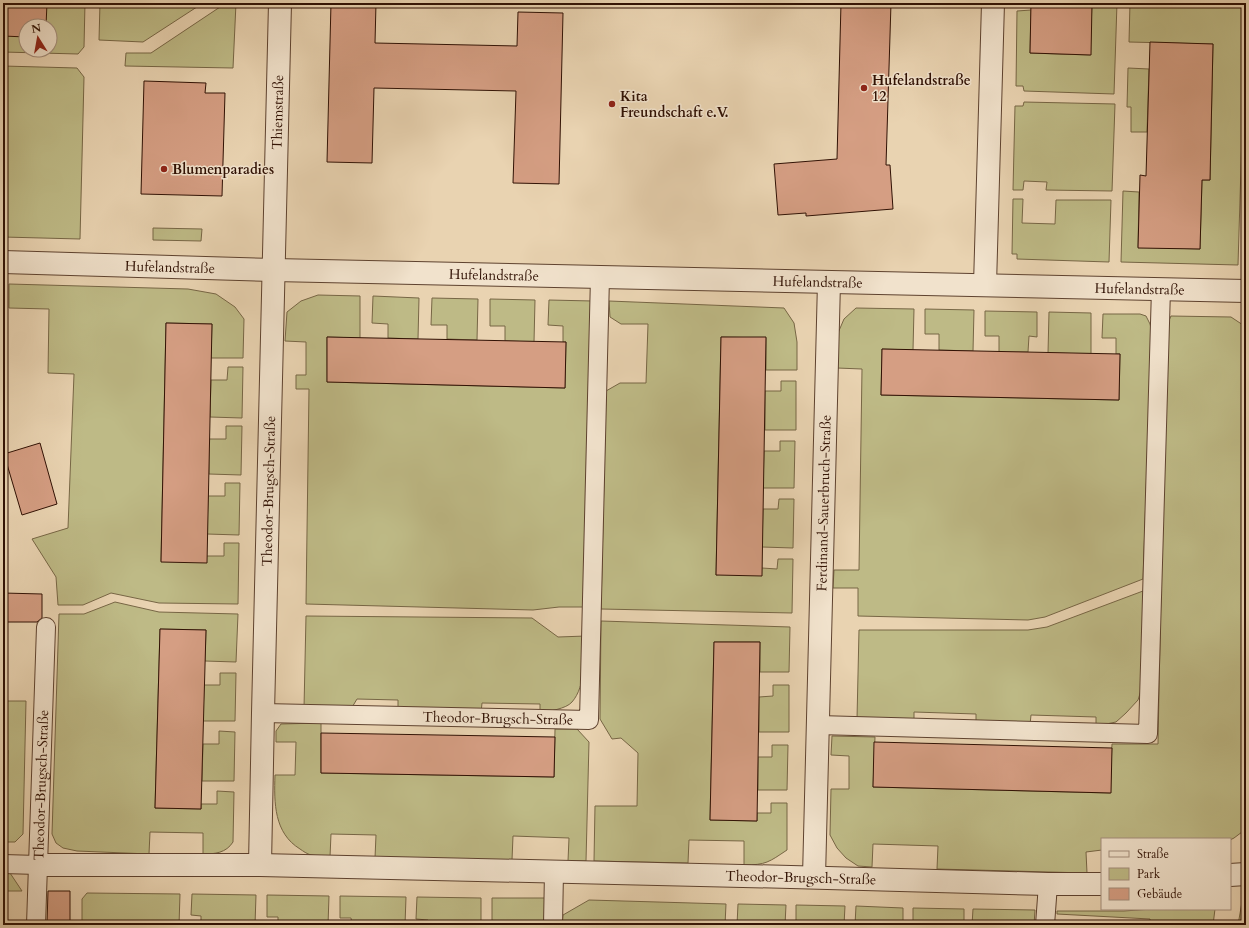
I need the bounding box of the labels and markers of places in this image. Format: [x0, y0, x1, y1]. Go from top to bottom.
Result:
place label: Hufelandstraße 12 [872, 71, 971, 106]
marker: Hufelandstraße 12 [859, 83, 869, 93]
place label: Kita Freundschaft e.V. [620, 87, 729, 122]
marker: Kita Freundschaft e.V. [607, 99, 617, 109]
place label: Blumenparadies [172, 160, 274, 179]
marker: Blumenparadies [159, 164, 169, 174]

